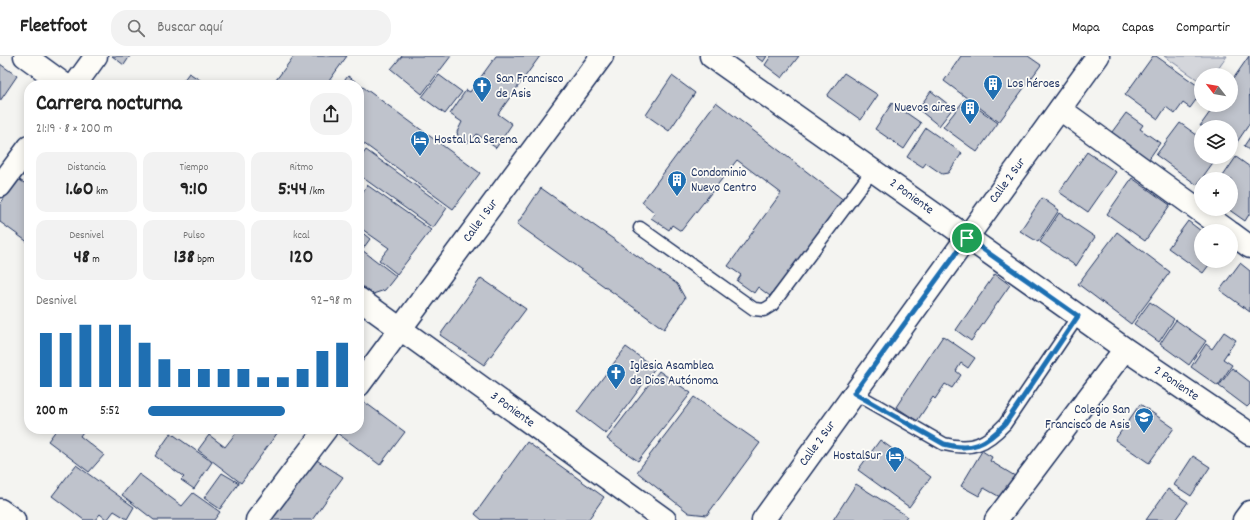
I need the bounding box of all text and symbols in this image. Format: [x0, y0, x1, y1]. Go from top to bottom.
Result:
search box [111, 10, 391, 46]
text: Fleetfoot [20, 14, 87, 41]
icon: search [125, 17, 147, 39]
text: Buscar aquí [157, 17, 222, 39]
text: Mapa [1072, 18, 1100, 38]
text: Capas [1122, 18, 1154, 38]
text: Compartir [1176, 18, 1230, 38]
north arrow [1194, 68, 1238, 112]
map controls [1194, 68, 1238, 268]
place label: San Francisco de Asis [496, 70, 564, 104]
building icon: Los héroes [982, 73, 1004, 101]
church icon: San Francisco de Asis [471, 75, 493, 103]
place label: Los héroes [1007, 75, 1060, 94]
text: Carrera nocturna [36, 89, 182, 120]
button: share [310, 93, 352, 135]
building icon: Nuevos aires [959, 97, 981, 125]
place label: Nuevos aires [894, 99, 956, 118]
text: 21:19 · 8 × 200 m [36, 120, 112, 139]
button: layers [1194, 120, 1238, 164]
hotel icon: Hostal La Serena [409, 129, 431, 157]
place label: Hostal La Serena [434, 131, 518, 150]
street label: Calle 2 Sur [985, 154, 1031, 208]
text: Distancia [68, 160, 106, 176]
text: Tiempo [180, 160, 208, 176]
text: Ritmo [289, 160, 313, 176]
place label: Condominio Nuevo Centro [691, 164, 757, 198]
building icon: Condominio Nuevo Centro [666, 169, 688, 197]
button: + [1194, 172, 1238, 216]
street label: 2 Poniente [885, 174, 937, 220]
text: 1.60 [65, 176, 94, 204]
text: 9:10 [180, 176, 208, 204]
text: 5:44 [278, 176, 307, 204]
text: km [94, 184, 108, 200]
text: /km [307, 184, 325, 200]
street label: Calle 1 Sur [459, 195, 503, 247]
pin [950, 221, 984, 255]
button: − [1194, 224, 1238, 268]
icon: arrive [956, 227, 978, 249]
text: Desnivel [70, 228, 104, 244]
text: Pulso [183, 228, 205, 244]
text: kcal [293, 228, 310, 244]
text: 48 [73, 244, 90, 272]
text: 138 [173, 244, 195, 272]
text: 120 [289, 244, 313, 272]
text: m [90, 252, 100, 268]
text: bpm [195, 252, 215, 268]
text: Desnivel [36, 292, 77, 311]
text: 92–98 m [311, 292, 352, 311]
place label: Iglesia Asamblea de Dios Autónoma [630, 357, 719, 391]
church icon: Iglesia Asamblea de Dios Autónoma [605, 362, 627, 390]
street label: 2 Poniente [1150, 362, 1203, 406]
street label: 3 Poniente [486, 387, 538, 433]
place label: Colegio San Francisco de Asis [1045, 401, 1130, 435]
text: 200 m [36, 402, 68, 421]
text: 5:52 [100, 402, 120, 421]
school or university icon: Colegio San Francisco de Asis [1133, 406, 1155, 434]
street label: Calle 2 Sur [795, 417, 841, 471]
hotel icon: HostalSur [884, 445, 906, 473]
place label: HostalSur [833, 447, 881, 466]

